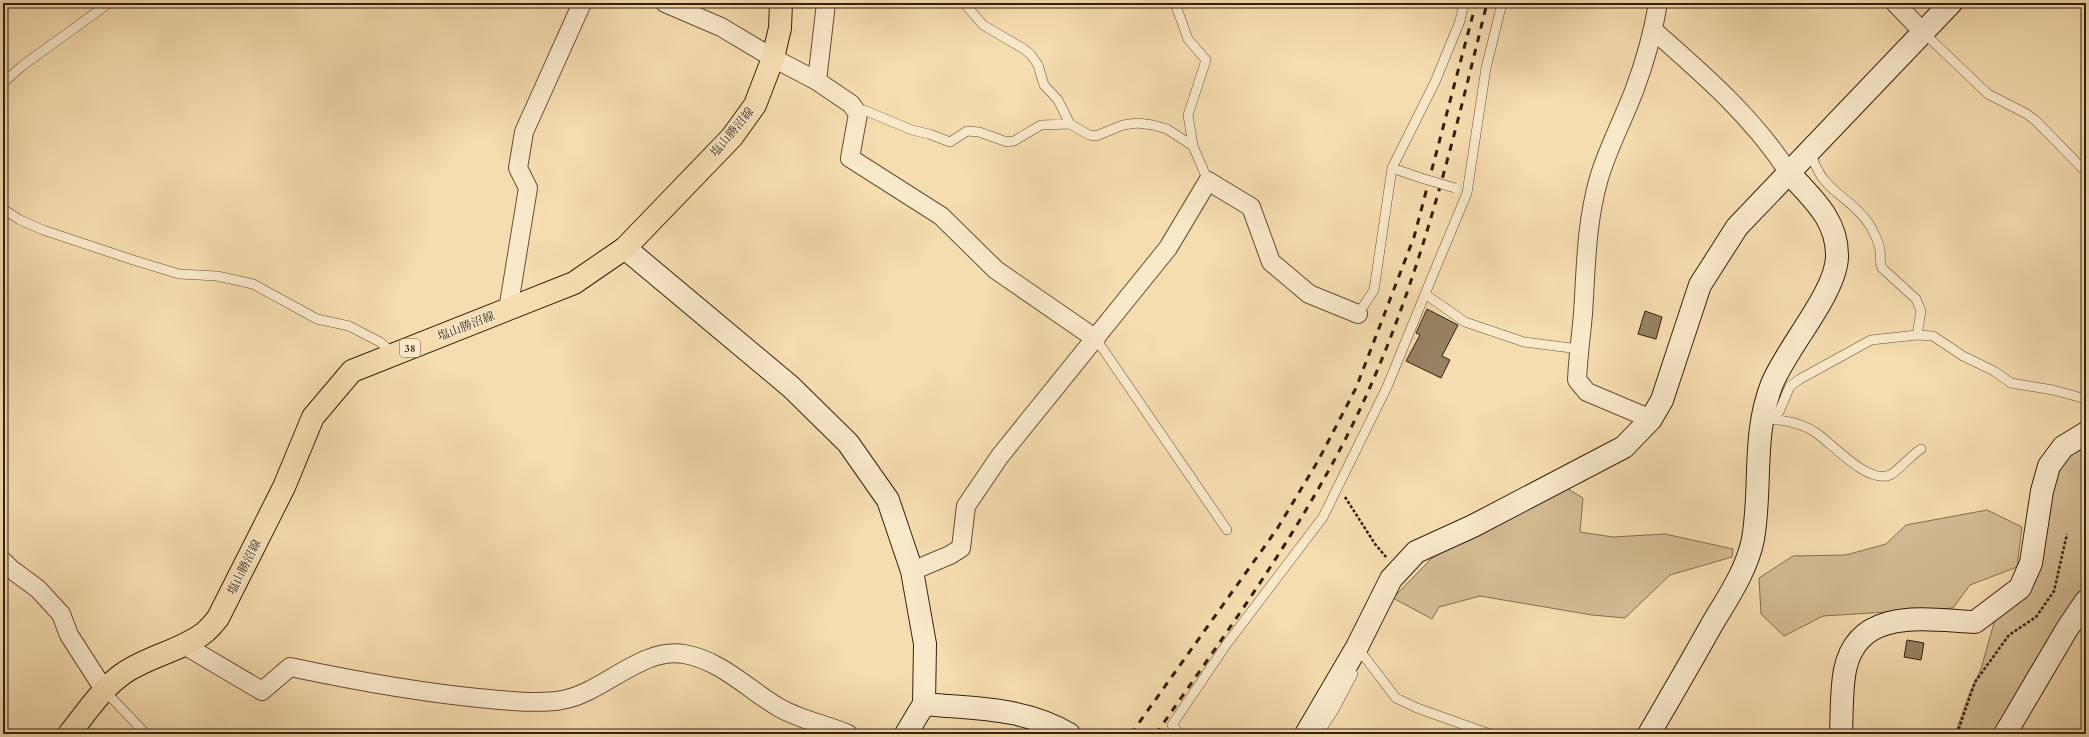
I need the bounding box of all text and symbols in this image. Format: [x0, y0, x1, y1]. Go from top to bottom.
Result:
street label: 塩山勝沼線 [707, 104, 757, 160]
street label: 塩山勝沼線 [435, 308, 497, 344]
road number: 38 [400, 339, 420, 357]
street label: 塩山勝沼線 [223, 537, 265, 597]

